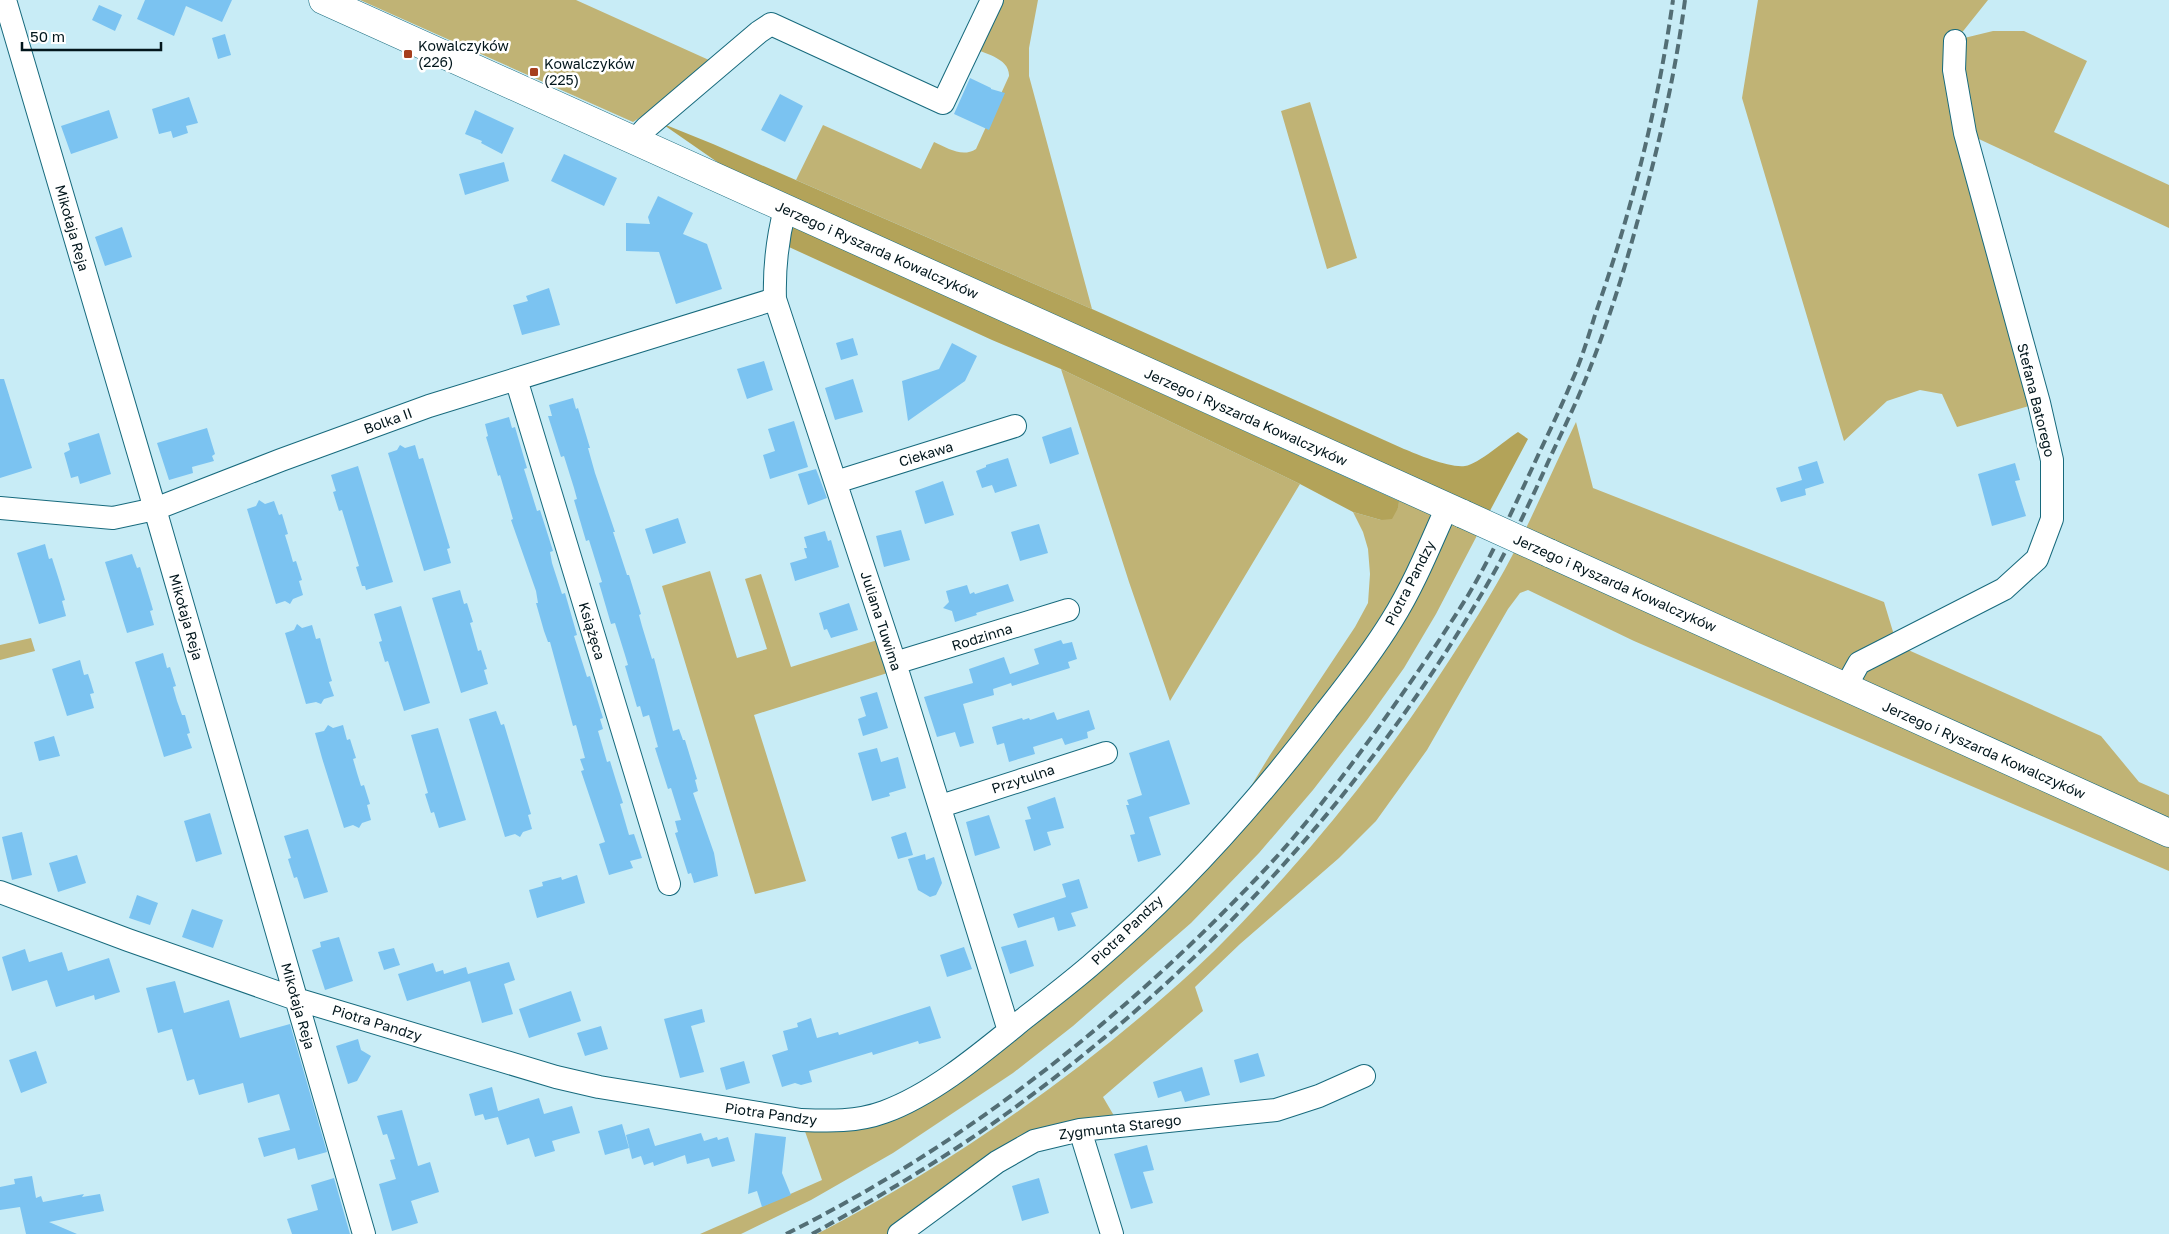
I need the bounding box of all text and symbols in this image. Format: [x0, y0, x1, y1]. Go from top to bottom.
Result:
scale bar [22, 20, 161, 52]
text: 50 m [30, 27, 65, 45]
place label: Kowalczyków (226) [418, 37, 509, 70]
marker: Kowalczyków (226) [402, 48, 414, 60]
place label: Kowalczyków (225) [544, 55, 635, 88]
marker: Kowalczyków (225) [528, 66, 540, 78]
street label: Mikołaja Reja [52, 183, 93, 273]
street label: Jerzego i Ryszarda Kowalczyków [773, 197, 981, 302]
street label: Stefana Batorego [2014, 341, 2059, 459]
street label: Jerzego i Ryszarda Kowalczyków [1142, 364, 1350, 469]
street label: Bolka II [361, 404, 414, 437]
street label: Ciekawa [897, 437, 955, 470]
street label: Jerzego i Ryszarda Kowalczyków [1511, 530, 1719, 635]
street label: Piotra Pandzy [1381, 537, 1438, 628]
street label: Juliana Tuwima [857, 569, 906, 673]
street label: Mikołaja Reja [166, 572, 207, 662]
street label: Książęca [576, 600, 609, 662]
street label: Rodzinna [950, 619, 1014, 654]
street label: Jerzego i Ryszarda Kowalczyków [1880, 697, 2088, 802]
street label: Przytulna [989, 760, 1057, 797]
street label: Piotra Pandzy [1087, 891, 1166, 968]
street label: Mikołaja Reja [278, 961, 319, 1051]
street label: Piotra Pandzy [330, 1001, 424, 1044]
street label: Piotra Pandzy [724, 1099, 818, 1128]
street label: Zygmunta Starego [1058, 1111, 1182, 1142]

